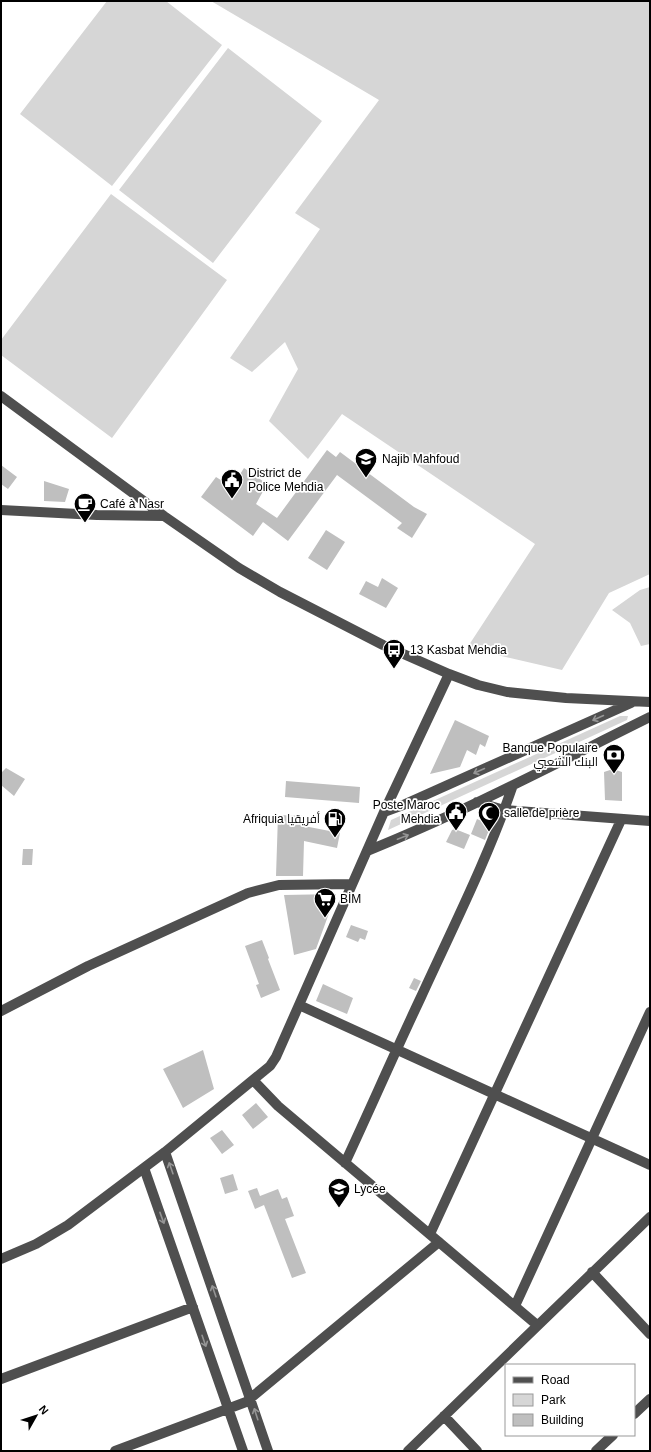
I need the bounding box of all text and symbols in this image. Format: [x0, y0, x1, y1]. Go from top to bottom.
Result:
school or university icon: Najib Mahfoud [353, 446, 379, 479]
place label: Najib Mahfoud [382, 452, 459, 466]
place label: District de Police Mehdia [248, 466, 324, 494]
public building icon: District de Police Mehdia [219, 467, 245, 500]
cafe icon: Café à Nasr [72, 491, 98, 524]
place label: Café à Nasr [100, 497, 164, 511]
bus stop icon: 13 Kasbat Mehdia [381, 637, 407, 670]
place label: 13 Kasbat Mehdia [410, 643, 507, 657]
one-way arrow [592, 715, 604, 722]
place label: Banque Populaire البنك الشعبي [503, 741, 598, 772]
bank icon: Banque Populaire البنك الشعبي [601, 742, 627, 775]
one-way arrow [473, 768, 485, 775]
place label: Poste Maroc Mehdia [373, 798, 440, 826]
public building icon: Poste Maroc Mehdia [443, 799, 469, 832]
mosque icon: salle de prière [476, 800, 502, 833]
fuel station icon: Afriquia أفريقيا [322, 806, 348, 839]
place label: salle de prière [504, 806, 580, 820]
place label: Afriquia أفريقيا [243, 811, 320, 826]
one-way arrow [397, 832, 409, 840]
supermarket icon: BİM [312, 886, 338, 919]
place label: BİM [340, 892, 361, 906]
one-way arrow [167, 1162, 174, 1175]
school or university icon: Lycée [326, 1176, 352, 1209]
place label: Lycée [354, 1182, 386, 1196]
one-way arrow [158, 1211, 166, 1223]
one-way arrow [209, 1285, 217, 1297]
one-way arrow [201, 1334, 209, 1346]
legend [505, 1364, 635, 1436]
text: Road [541, 1373, 570, 1387]
text: Park [541, 1393, 567, 1407]
north arrow [16, 1396, 56, 1436]
text: N [37, 1403, 51, 1417]
one-way arrow [252, 1408, 259, 1421]
text: Building [541, 1413, 584, 1427]

